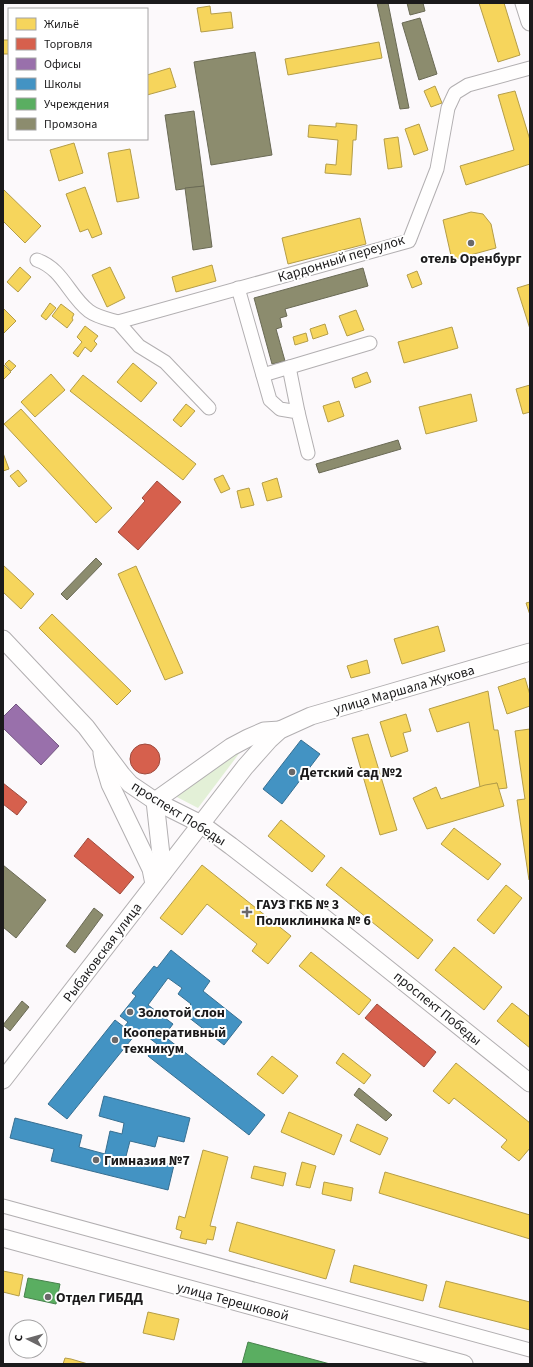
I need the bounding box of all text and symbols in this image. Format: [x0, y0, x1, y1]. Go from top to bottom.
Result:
legend [8, 8, 148, 140]
text: Жильё [44, 16, 79, 33]
text: Торговля [44, 36, 92, 53]
text: Офисы [44, 56, 81, 73]
text: Школы [44, 76, 81, 93]
text: Учреждения [44, 96, 109, 113]
text: Промзона [44, 116, 97, 133]
street label: Кардонный переулок [275, 230, 407, 288]
marker: отель Оренбург [466, 238, 476, 248]
place label: отель Оренбург [420, 249, 522, 269]
street label: улица Маршала Жукова [331, 660, 477, 720]
place label: Детский сад №2 [300, 763, 402, 783]
marker: Детский сад №2 [287, 767, 297, 777]
street label: проспект Победы [127, 777, 230, 851]
place label: ГАУЗ ГКБ № 3 Поликлиника № 6 [256, 895, 371, 931]
street label: Рыбаковская улица [59, 899, 147, 1007]
marker: ГАУЗ ГКБ № 3 Поликлиника № 6 [241, 906, 253, 918]
street label: проспект Победы [389, 967, 486, 1051]
place label: Золотой слон [138, 1003, 225, 1023]
marker: Золотой слон [125, 1007, 135, 1017]
place label: Кооперативный техникум [123, 1023, 226, 1059]
marker: Кооперативный техникум [110, 1035, 120, 1045]
place label: Гимназия №7 [104, 1151, 190, 1171]
marker: Гимназия №7 [91, 1155, 101, 1165]
street label: улица Терешковой [175, 1277, 291, 1327]
place label: Отдел ГИБДД [56, 1288, 144, 1308]
marker: Отдел ГИБДД [43, 1292, 53, 1302]
north arrow [8, 1319, 48, 1359]
text: С [11, 1333, 26, 1342]

